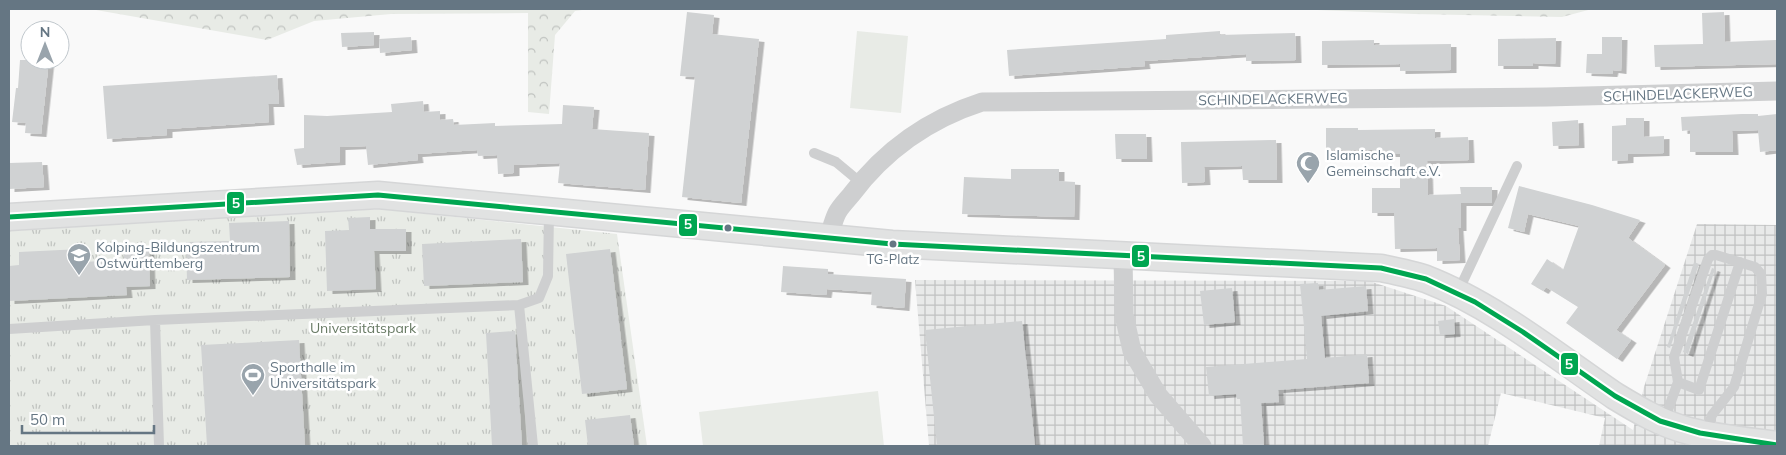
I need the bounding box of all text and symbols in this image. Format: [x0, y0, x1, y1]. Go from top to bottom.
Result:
north arrow [20, 20, 70, 70]
text: N [40, 23, 50, 41]
street label: SCHINDELACKERWEG [1603, 82, 1753, 106]
street label: SCHINDELACKERWEG [1198, 89, 1348, 109]
place label: Islamische Gemeinschaft e.V. [1326, 146, 1441, 180]
mosque icon: Islamische Gemeinschaft e.V. [1295, 150, 1321, 184]
line badge: 5 [226, 191, 245, 215]
text: 5 [232, 194, 240, 212]
line badge: 5 [678, 213, 698, 237]
text: 5 [684, 215, 692, 233]
unlabelled marker [723, 223, 733, 233]
place label: Kolping-Bildungszentrum Ostwürttemberg [96, 238, 260, 272]
marker: TG-Platz [888, 239, 898, 249]
school or university icon: Kolping-Bildungszentrum Ostwürttemberg [66, 242, 92, 276]
line badge: 5 [1131, 244, 1150, 268]
text: 5 [1137, 247, 1145, 265]
place label: TG-Platz [866, 251, 920, 267]
park label: Universitätspark [310, 319, 417, 337]
line badge: 5 [1560, 352, 1579, 376]
text: 5 [1565, 355, 1573, 373]
place label: Sporthalle im Universitätspark [270, 358, 377, 392]
sports icon: Sporthalle im Universitätspark [240, 362, 266, 396]
scale bar [22, 402, 155, 434]
text: 50 m [30, 410, 65, 429]

